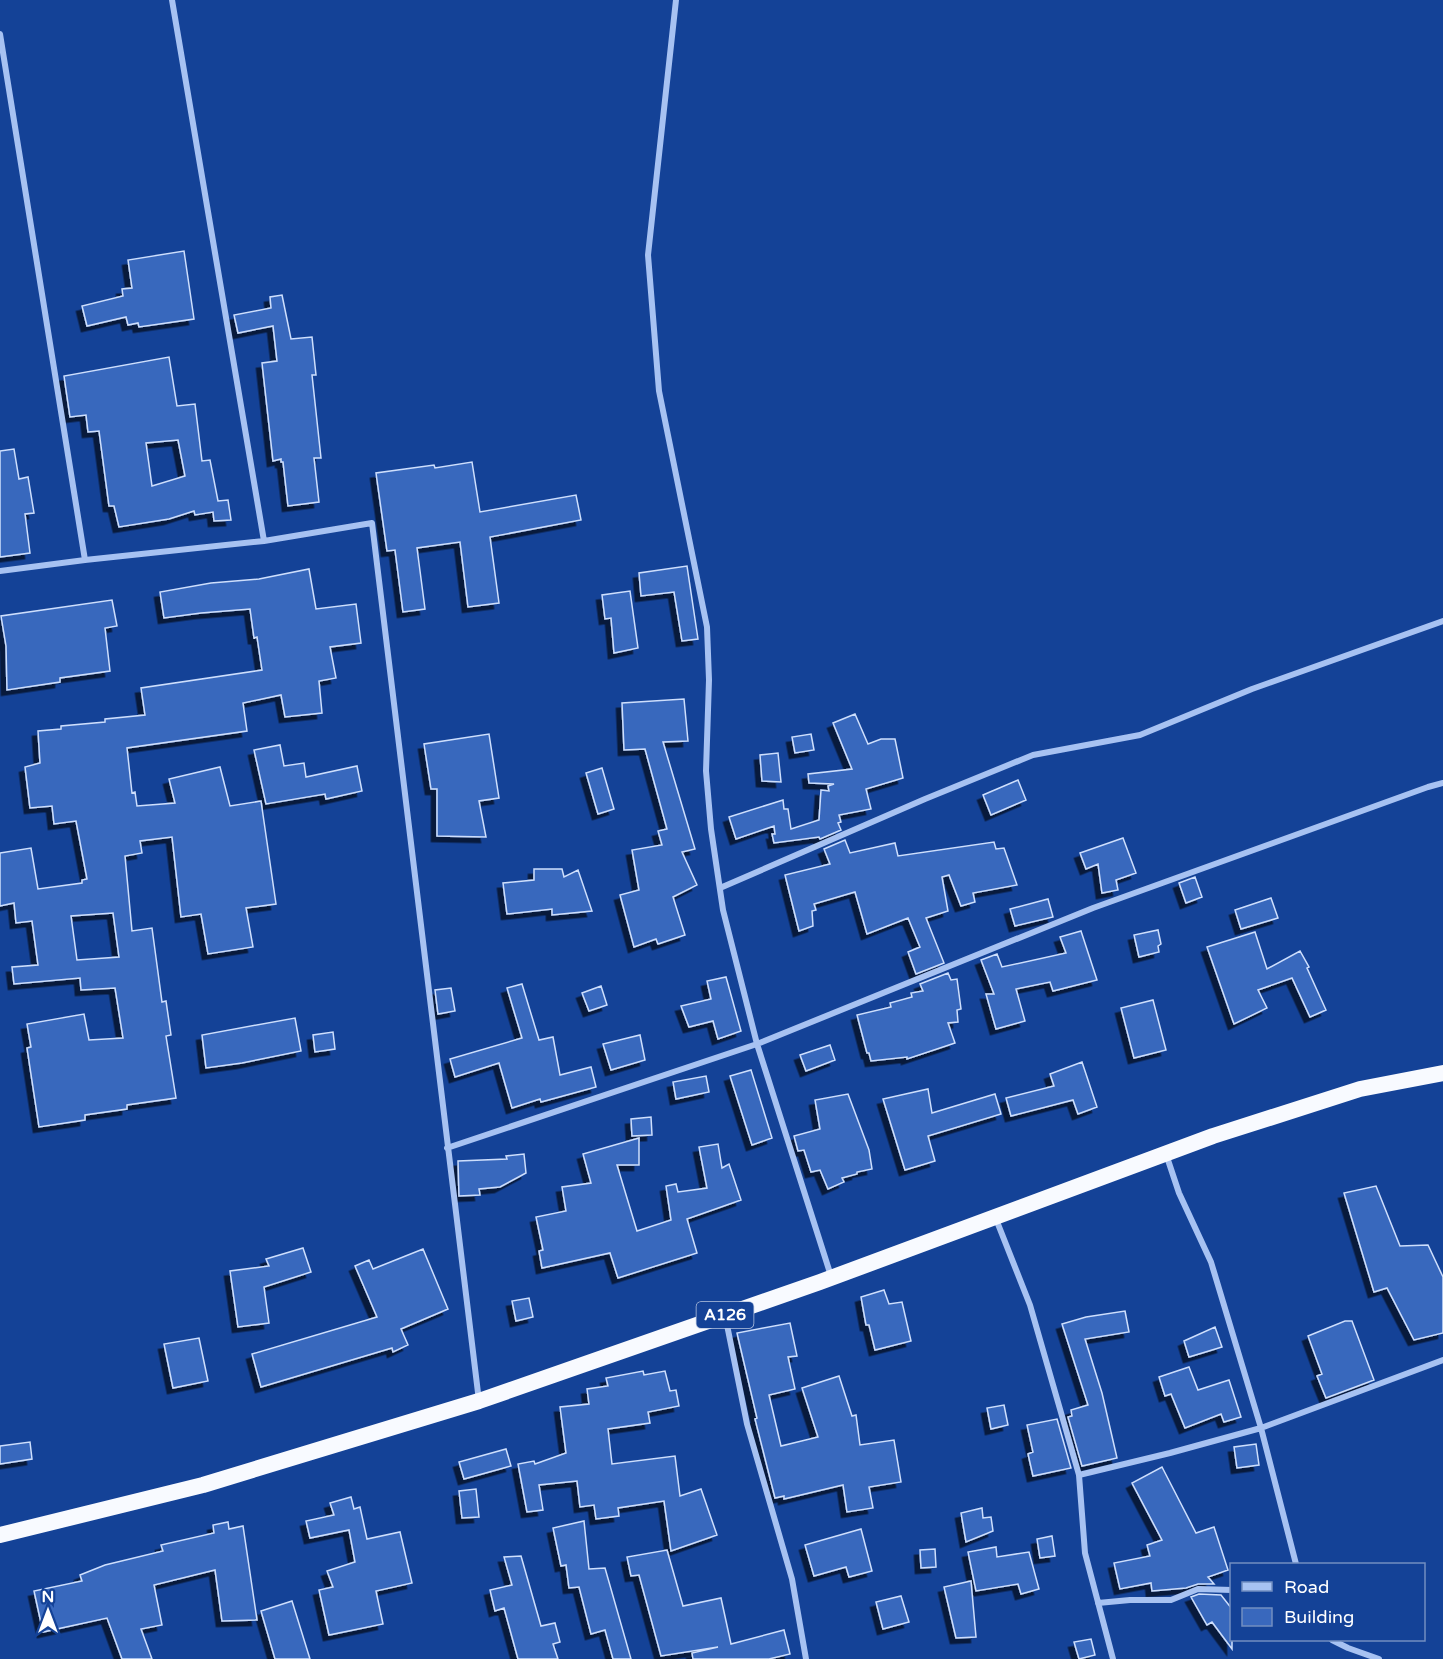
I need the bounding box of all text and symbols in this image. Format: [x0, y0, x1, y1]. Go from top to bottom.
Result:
road number: A126 [696, 1302, 754, 1328]
legend [1230, 1563, 1425, 1641]
text: Road [1284, 1576, 1329, 1598]
north arrow [18, 1581, 78, 1641]
text: N [42, 1587, 54, 1607]
text: Building [1284, 1606, 1354, 1628]

